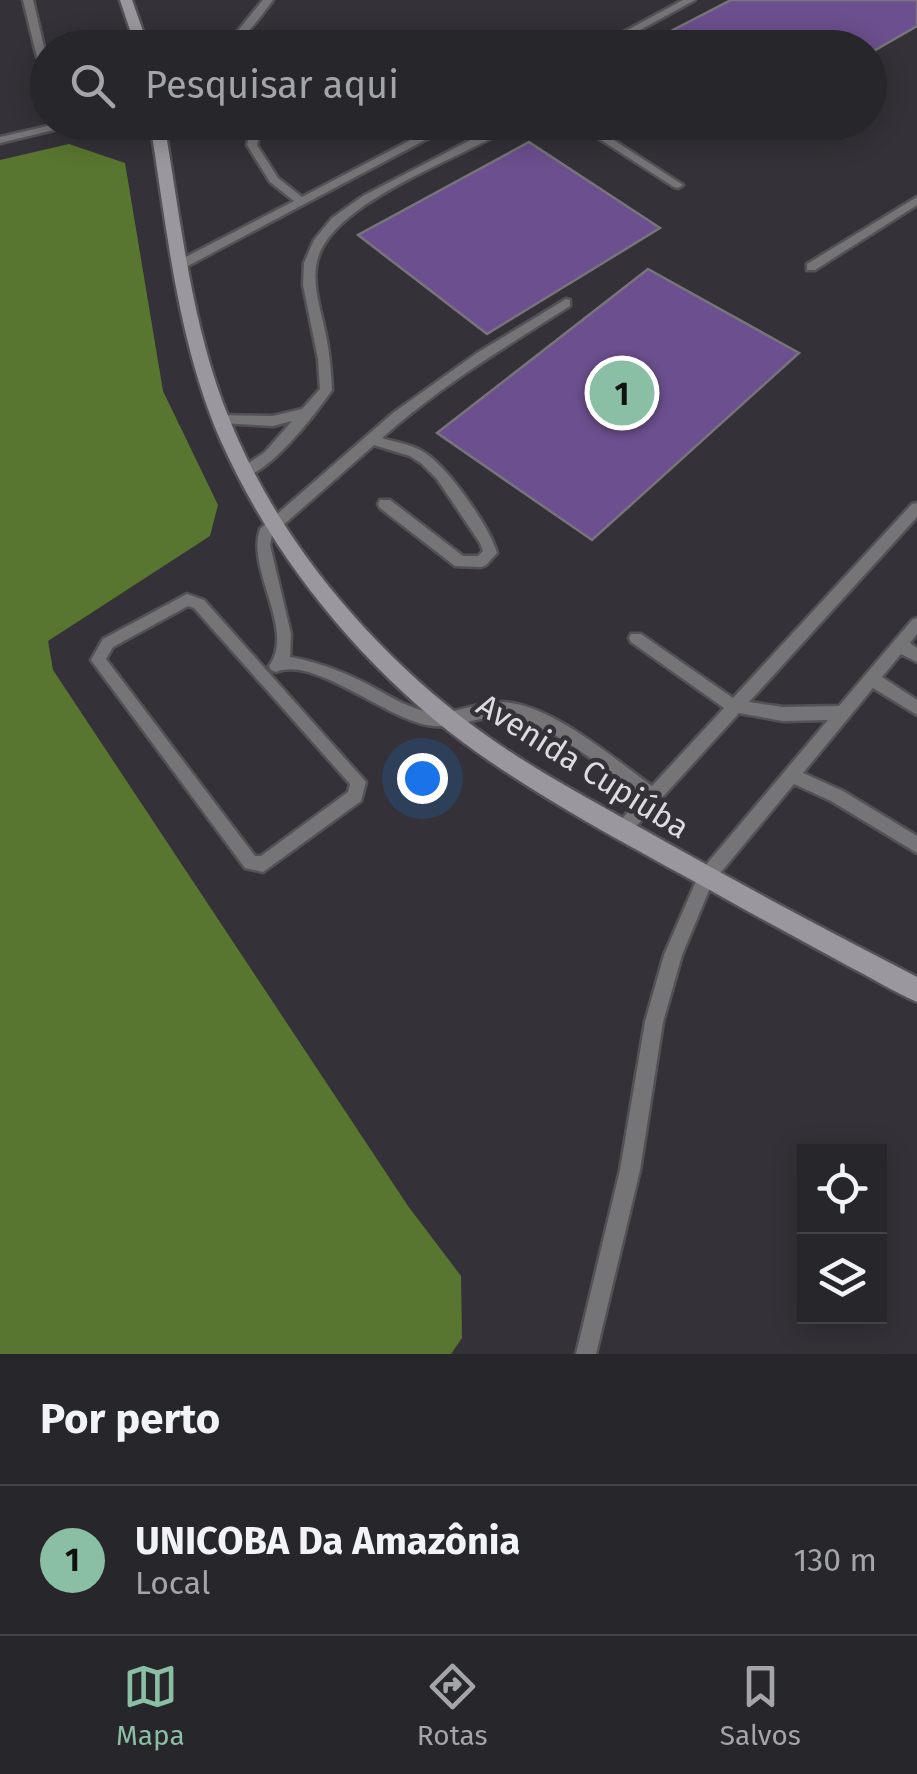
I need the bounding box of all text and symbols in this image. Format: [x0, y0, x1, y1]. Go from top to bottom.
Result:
search box [30, 30, 887, 140]
icon: search [65, 58, 120, 113]
text: Pesquisar aqui [145, 62, 399, 108]
pin: 1 [590, 356, 654, 430]
street label: Avenida Cupiúba [470, 686, 696, 846]
your location [397, 753, 448, 804]
map controls [797, 1144, 887, 1324]
button: locate [797, 1144, 887, 1234]
button: layers [797, 1234, 887, 1324]
text: Por perto [40, 1394, 220, 1444]
text: UNICOBA Da Amazônia [135, 1518, 520, 1564]
text: 1 [65, 1541, 80, 1579]
text: 130 m [793, 1541, 877, 1579]
text: Local [135, 1564, 210, 1602]
tab: Mapa [116, 1659, 185, 1752]
tab: Rotas [417, 1659, 488, 1752]
tab: Salvos [720, 1659, 801, 1752]

